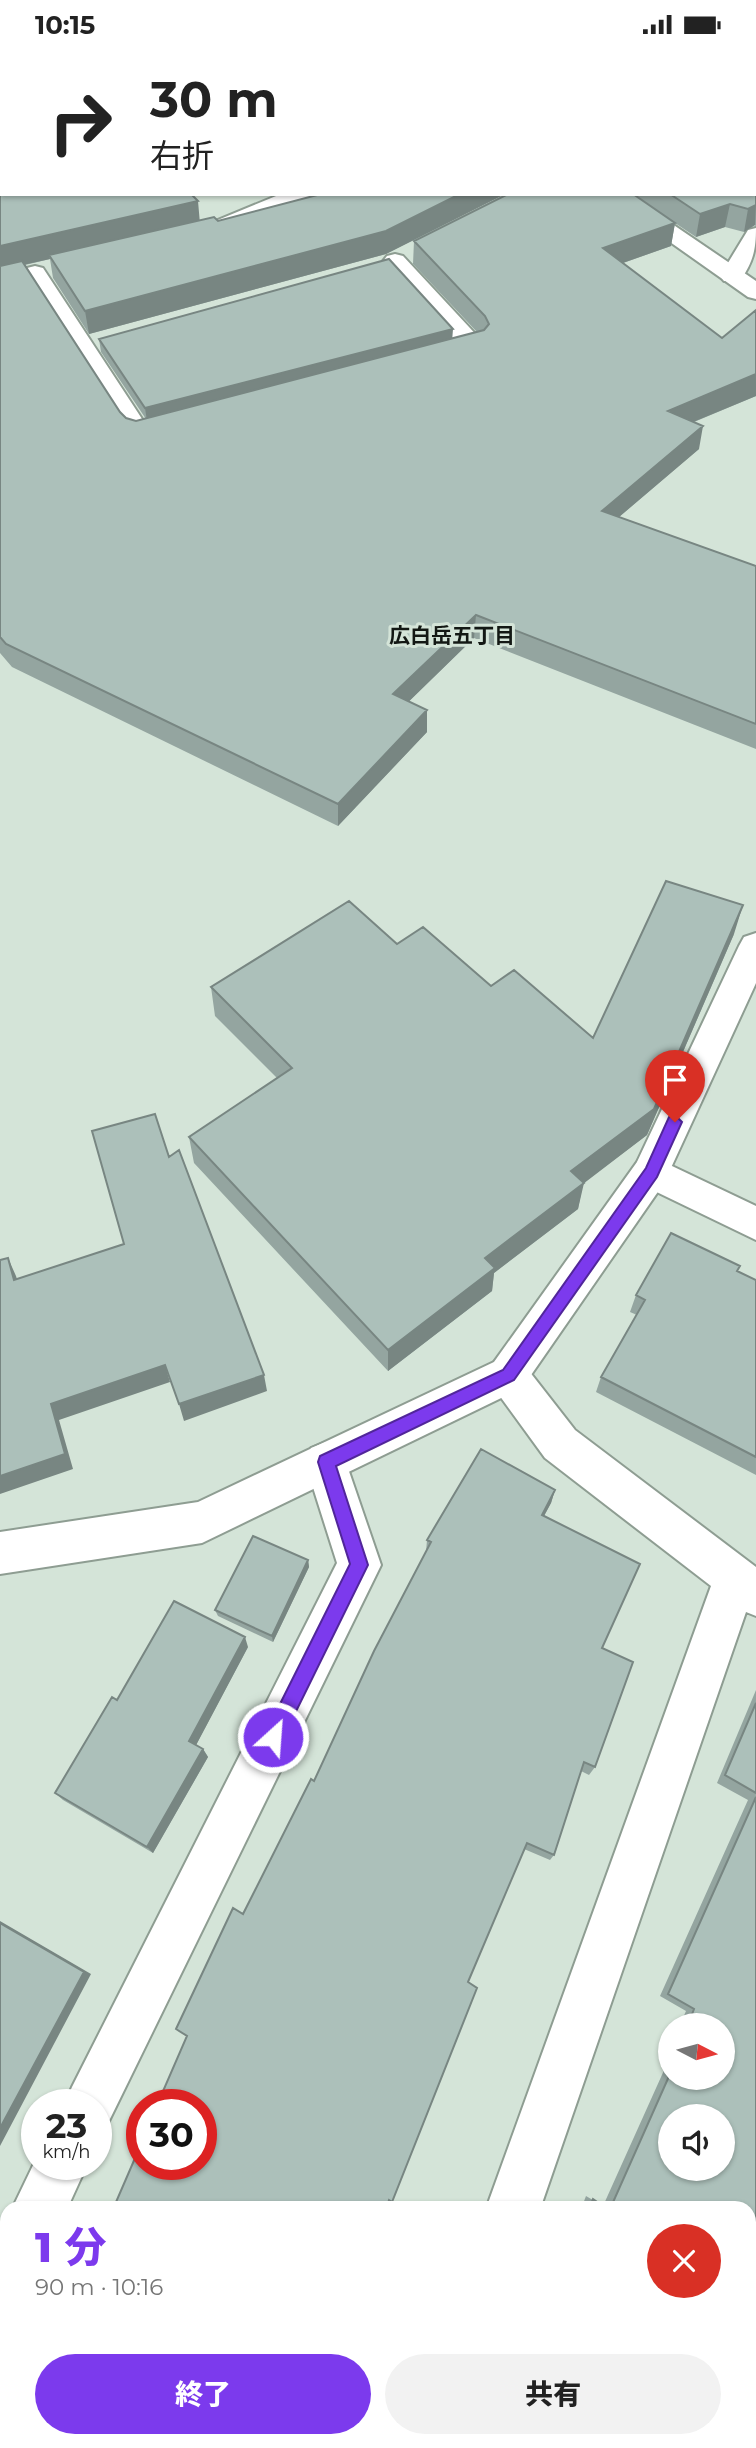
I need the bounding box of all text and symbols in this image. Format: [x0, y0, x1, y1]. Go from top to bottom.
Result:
text: 10:15 [35, 9, 95, 41]
text: 30 m [150, 70, 278, 129]
icon: right [35, 77, 126, 168]
text: 右折 [150, 136, 214, 175]
district label: 広白岳五丁目 [389, 623, 515, 648]
pin [645, 1050, 705, 1122]
icon: arrive [656, 1061, 694, 1099]
position arrow [236, 1700, 310, 1774]
north arrow [658, 2013, 735, 2089]
map controls [658, 2013, 735, 2181]
speed limit sign: 30 [126, 2089, 217, 2180]
text: 23 [46, 2104, 87, 2147]
button: sound [658, 2104, 735, 2181]
text: km/h [42, 2141, 91, 2163]
text: 1 分 [35, 2221, 106, 2273]
button: close [647, 2224, 721, 2298]
text: 90 m · 10:16 [35, 2273, 163, 2301]
button: 終了 [35, 2354, 371, 2434]
button: 共有 [385, 2354, 721, 2434]

